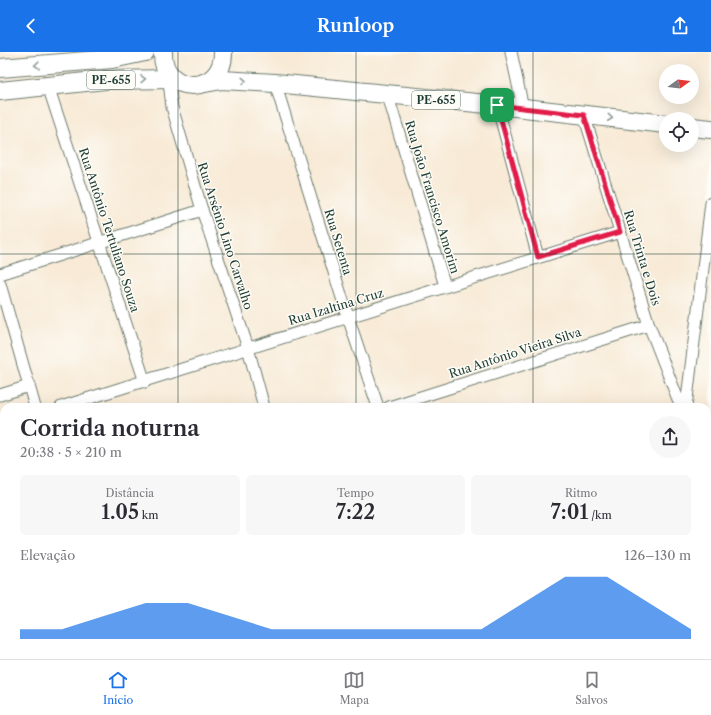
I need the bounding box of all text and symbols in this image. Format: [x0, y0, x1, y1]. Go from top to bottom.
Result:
icon: back [20, 15, 42, 37]
text: Runloop [317, 15, 394, 37]
icon: share [669, 15, 691, 37]
one-way arrow [34, 61, 40, 70]
north arrow [659, 64, 699, 104]
map controls [659, 64, 699, 152]
road number: PE-655 [87, 71, 135, 89]
one-way arrow [140, 75, 146, 83]
one-way arrow [241, 76, 247, 85]
pin [480, 88, 514, 122]
road number: PE-655 [412, 91, 460, 109]
icon: arrive [486, 94, 508, 116]
button: locate [659, 112, 699, 152]
one-way arrow [607, 113, 613, 122]
street label: Rua João Francisco Amorim [402, 118, 463, 275]
street label: Rua Antônio Tertuliano Souza [76, 146, 143, 314]
street label: Rua Arsênio Lino Carvalho [195, 160, 256, 311]
street label: Rua Setenta [321, 207, 356, 277]
street label: Rua Trinta e Dois [621, 208, 664, 307]
street label: Rua Izaltina Cruz [286, 285, 385, 328]
street label: Rua Antônio Vieira Silva [447, 324, 583, 381]
text: Corrida noturna [20, 415, 200, 442]
button: share [649, 416, 691, 458]
text: 20:38 · 5 × 210 m [20, 444, 122, 460]
text: Distância [106, 486, 154, 500]
text: Tempo [337, 486, 374, 500]
text: Ritmo [565, 486, 597, 500]
text: 1.05 [101, 500, 139, 524]
text: 7:22 [336, 500, 375, 524]
text: 7:01 [551, 500, 588, 524]
text: km [139, 508, 158, 522]
text: /km [588, 508, 612, 522]
text: Elevação [20, 547, 75, 563]
text: 126–130 m [624, 547, 691, 563]
tab: Início [103, 669, 133, 707]
tab: Mapa [340, 669, 369, 707]
tab: Salvos [575, 669, 608, 707]

